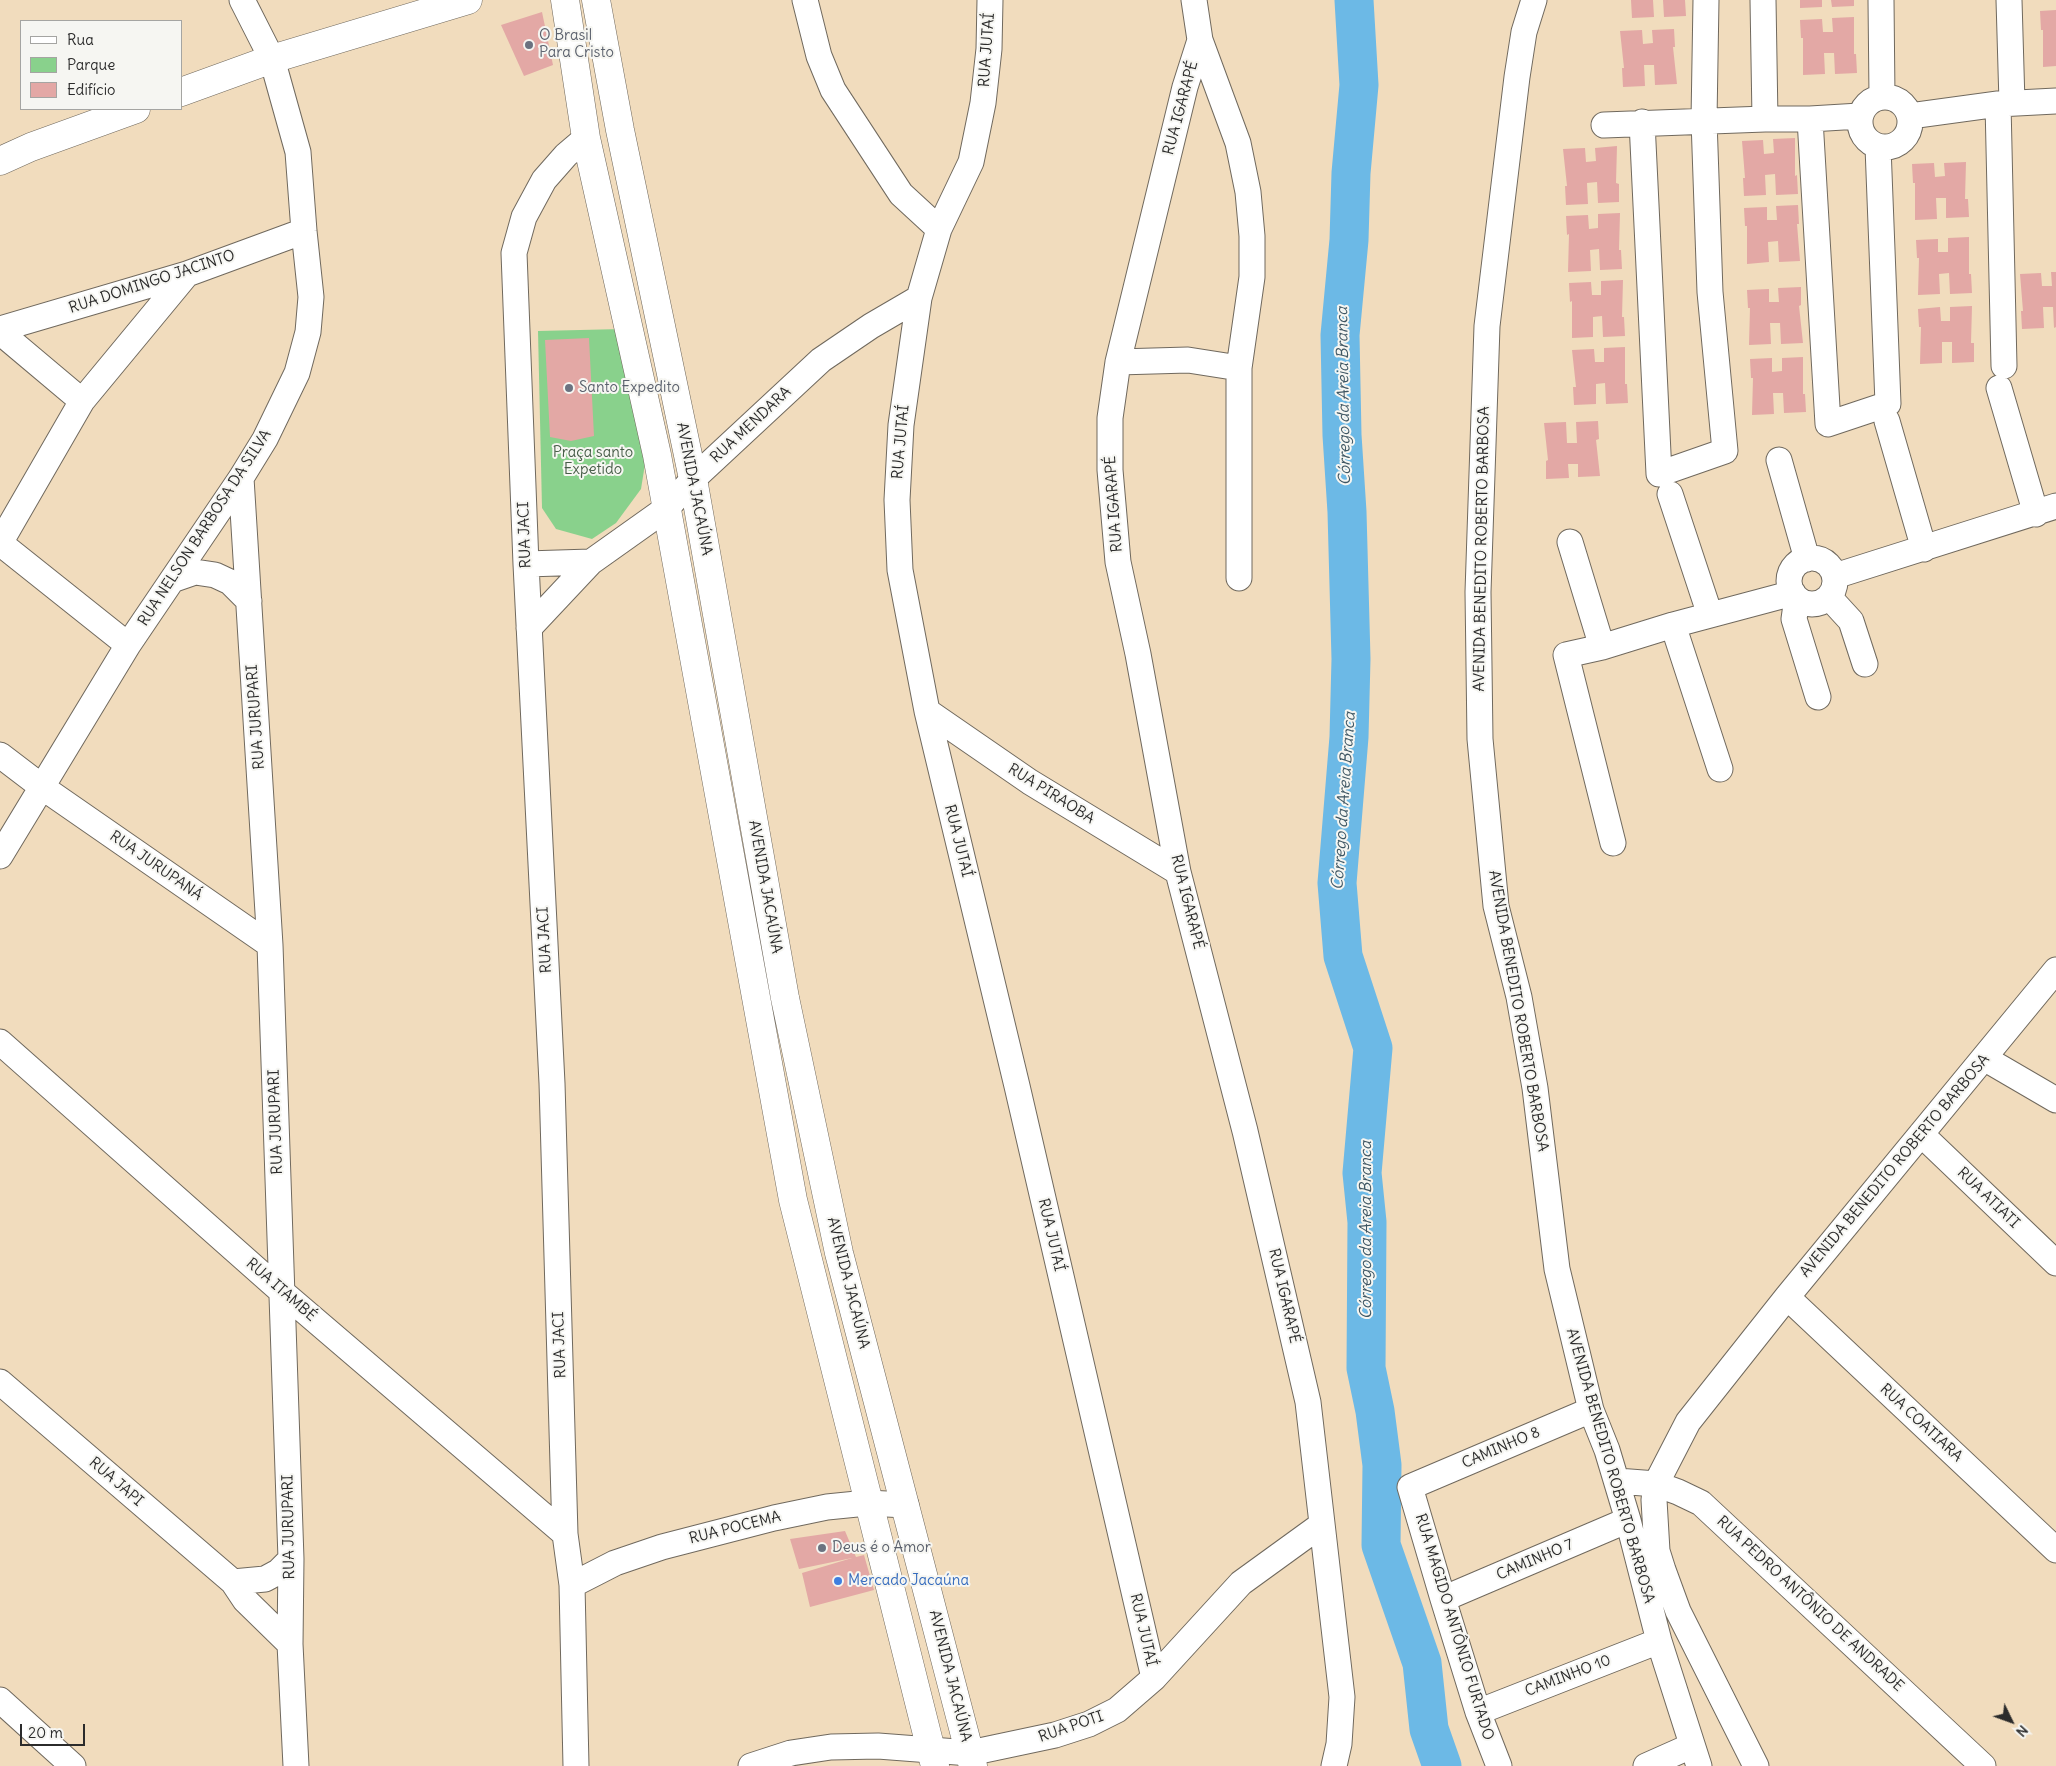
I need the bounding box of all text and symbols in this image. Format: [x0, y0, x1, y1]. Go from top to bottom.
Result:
street label: RUA JUTAÍ [975, 12, 999, 88]
legend [20, 20, 182, 110]
place label: O Brasil Para Cristo [539, 27, 614, 62]
text: Rua [67, 30, 94, 49]
marker: O Brasil Para Cristo [523, 39, 535, 51]
text: Parque [67, 55, 115, 74]
street label: RUA IGARAPÉ [1160, 59, 1202, 157]
text: Edifício [67, 80, 115, 99]
street label: RUA DOMINGO JACINTO [67, 247, 237, 317]
water label: Córrego da Areia Branca [1333, 307, 1355, 485]
place label: Santo Expedito [579, 379, 680, 397]
marker: Santo Expedito [563, 382, 575, 394]
street label: RUA MENDARA [707, 383, 795, 467]
street label: RUA JUTAÍ [889, 404, 913, 480]
street label: AVENIDA BENEDITO ROBERTO BARBOSA [1471, 406, 1493, 692]
street label: AVENIDA JACAÚNA [672, 421, 716, 557]
street label: RUA NELSON BARBOSA DA SILVA [135, 426, 275, 630]
park label: Praça santo Expetido [553, 444, 633, 479]
street label: RUA IGARAPÉ [1102, 455, 1126, 553]
street label: RUA JACI [515, 501, 535, 569]
street label: RUA JURUPARI [243, 664, 269, 770]
water label: Córrego da Areia Branca [1328, 711, 1360, 891]
street label: RUA PIRAOBA [1004, 760, 1098, 828]
street label: RUA JUTAÍ [940, 803, 976, 879]
street label: AVENIDA JACAÚNA [744, 819, 786, 955]
street label: RUA JURUPANÁ [106, 827, 206, 905]
street label: RUA IGARAPÉ [1167, 853, 1207, 951]
street label: AVENIDA BENEDITO ROBERTO BARBOSA [1484, 869, 1552, 1153]
street label: RUA JACI [534, 906, 556, 974]
street label: AVENIDA BENEDITO ROBERTO BARBOSA [1796, 1051, 1994, 1281]
street label: RUA JURUPARI [265, 1069, 287, 1175]
water label: Córrego da Areia Branca [1356, 1141, 1376, 1319]
street label: RUA ATIATI [1953, 1164, 2023, 1232]
street label: RUA JUTAÍ [1034, 1197, 1068, 1273]
street label: AVENIDA JACAÚNA [823, 1215, 873, 1351]
street label: RUA IGARAPÉ [1264, 1247, 1304, 1345]
street label: RUA ITAMBÉ [242, 1255, 320, 1325]
street label: RUA JACI [550, 1311, 570, 1379]
street label: AVENIDA BENEDITO ROBERTO BARBOSA [1562, 1326, 1658, 1606]
street label: RUA COATIARA [1876, 1380, 1966, 1466]
street label: CAMINHO 8 [1459, 1423, 1543, 1473]
street label: RUA JAPI [85, 1454, 147, 1510]
street label: RUA JURUPARI [279, 1474, 299, 1580]
street label: RUA POCEMA [687, 1508, 783, 1548]
street label: RUA MAGIDO ANTÔNIO FURTADO [1411, 1512, 1497, 1742]
street label: RUA PEDRO ANTÔNIO DE ANDRADE [1713, 1512, 1907, 1696]
street label: CAMINHO 7 [1494, 1536, 1576, 1584]
place label: Deus é o Amor [832, 1539, 931, 1557]
marker: Deus é o Amor [816, 1542, 828, 1554]
place label: Mercado Jacaúna [848, 1572, 969, 1590]
marker: Mercado Jacaúna [832, 1575, 844, 1587]
street label: RUA JUTAÍ [1126, 1592, 1160, 1668]
street label: AVENIDA JACAÚNA [925, 1608, 975, 1744]
street label: CAMINHO 10 [1523, 1651, 1613, 1701]
north arrow [1986, 1696, 2036, 1746]
street label: RUA POTI [1036, 1707, 1106, 1747]
scale bar [22, 1714, 88, 1746]
text: N [2012, 1721, 2032, 1741]
text: 20 m [28, 1723, 63, 1742]

